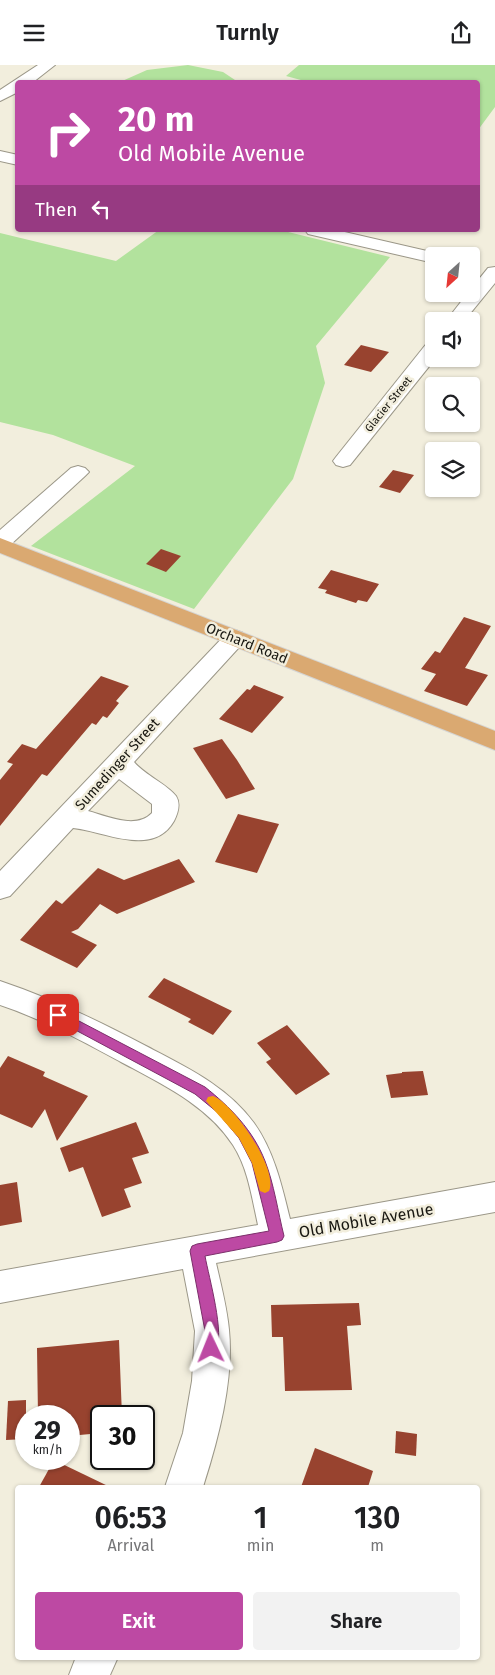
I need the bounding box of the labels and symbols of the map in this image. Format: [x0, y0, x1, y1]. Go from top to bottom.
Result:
north arrow [425, 247, 480, 303]
street label: Glacier Street [362, 374, 415, 435]
street label: Orchard Road [204, 619, 290, 668]
street label: Sumedinger Street [72, 714, 164, 814]
pin [37, 994, 79, 1036]
street label: Old Mobile Avenue [297, 1199, 435, 1242]
position arrow [184, 1321, 236, 1373]
speed limit sign: 30 [90, 1405, 155, 1470]

